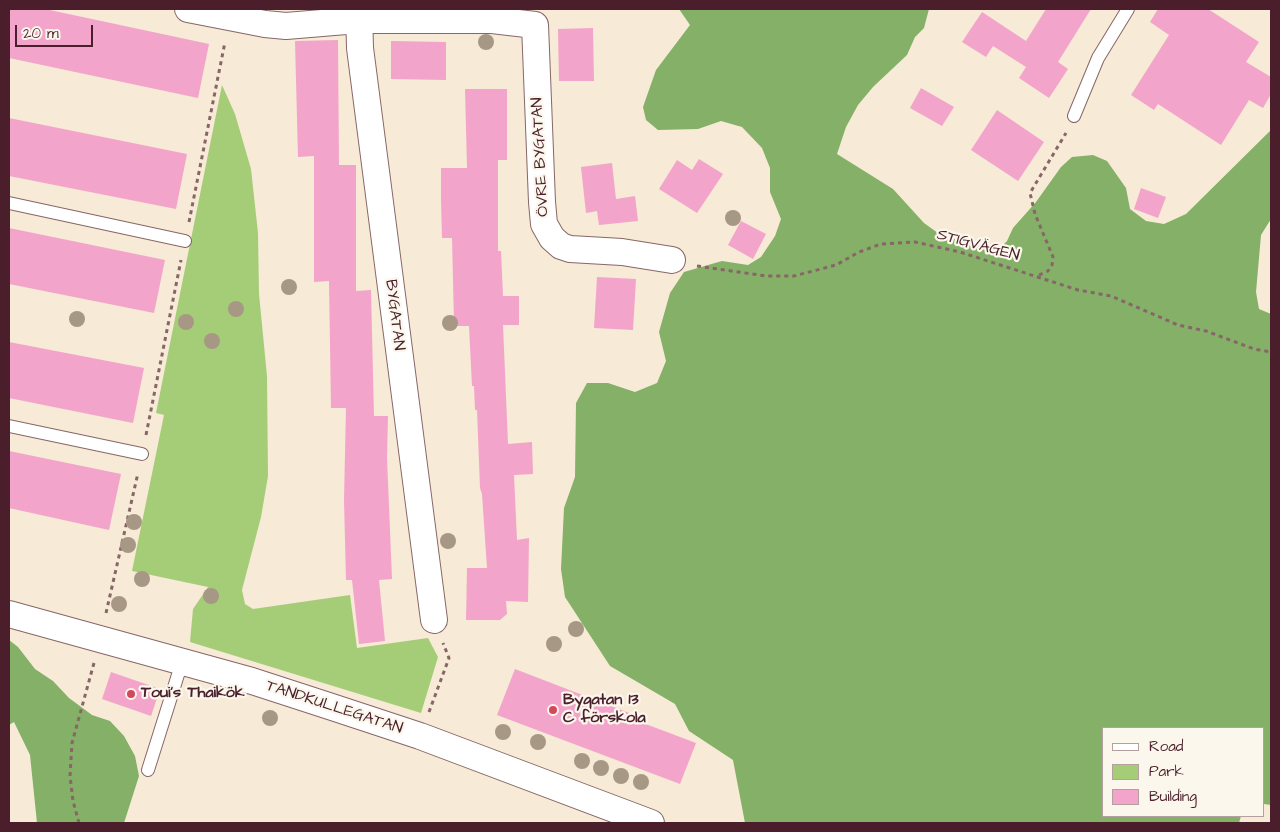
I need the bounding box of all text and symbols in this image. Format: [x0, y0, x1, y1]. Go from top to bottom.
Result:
scale bar [18, 15, 95, 47]
text: 20 m [23, 23, 59, 44]
street label: ÖVRE BYGATAN [528, 97, 554, 217]
street label: STIGVÄGEN [935, 226, 1021, 266]
street label: BYGATAN [380, 278, 408, 352]
street label: TANDKULLEGATAN [263, 677, 405, 739]
place label: Toui's Thaikök [141, 684, 245, 704]
marker: Toui's Thaikök [125, 688, 137, 700]
place label: Bygatan 13 C förskola [563, 691, 646, 729]
marker: Bygatan 13 C förskola [547, 704, 559, 716]
legend [1102, 727, 1265, 817]
text: Road [1149, 736, 1183, 757]
text: Park [1149, 761, 1184, 782]
text: Building [1149, 786, 1197, 807]

